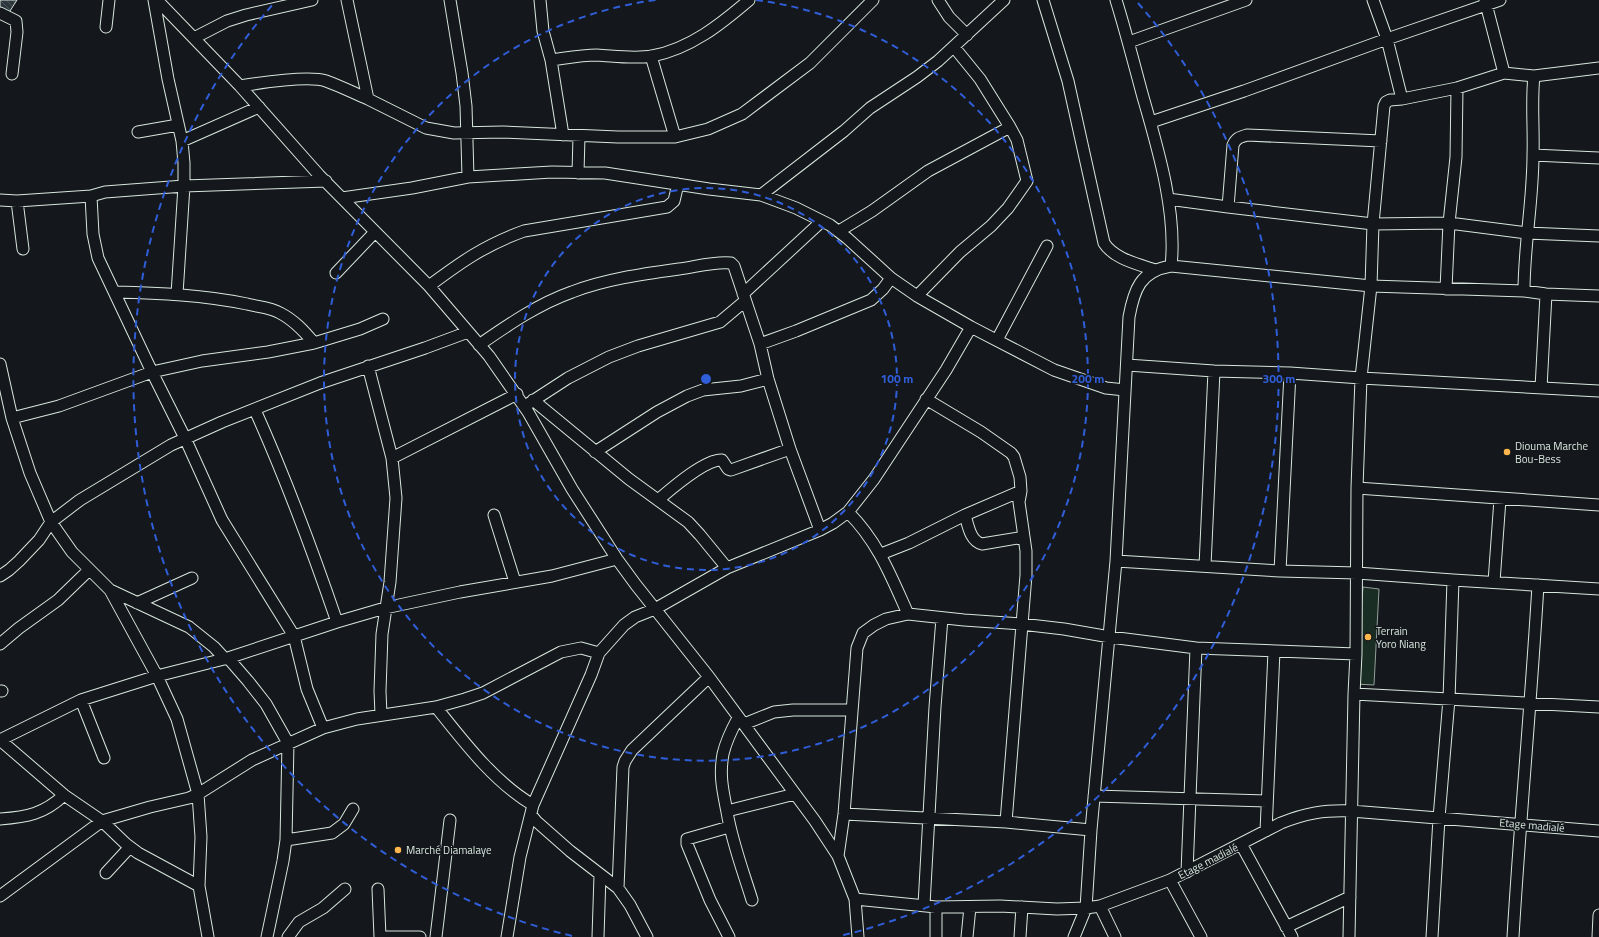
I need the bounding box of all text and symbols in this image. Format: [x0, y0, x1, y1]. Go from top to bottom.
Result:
text: 100 m [881, 369, 913, 388]
text: 200 m [1072, 369, 1104, 388]
text: 300 m [1263, 369, 1295, 388]
centre of rings [699, 372, 713, 386]
place label: Diouma Marche Bou-Bess [1515, 438, 1588, 467]
marker: Diouma Marche Bou-Bess [1502, 447, 1512, 457]
place label: Terrain Yoro Niang [1376, 623, 1426, 652]
marker: Terrain Yoro Niang [1363, 632, 1373, 642]
street label: Etage madialé [1499, 814, 1566, 836]
street label: Etage madialé [1175, 839, 1241, 883]
place label: Marché Diamalaye [406, 842, 492, 858]
marker: Marché Diamalaye [393, 845, 403, 855]

